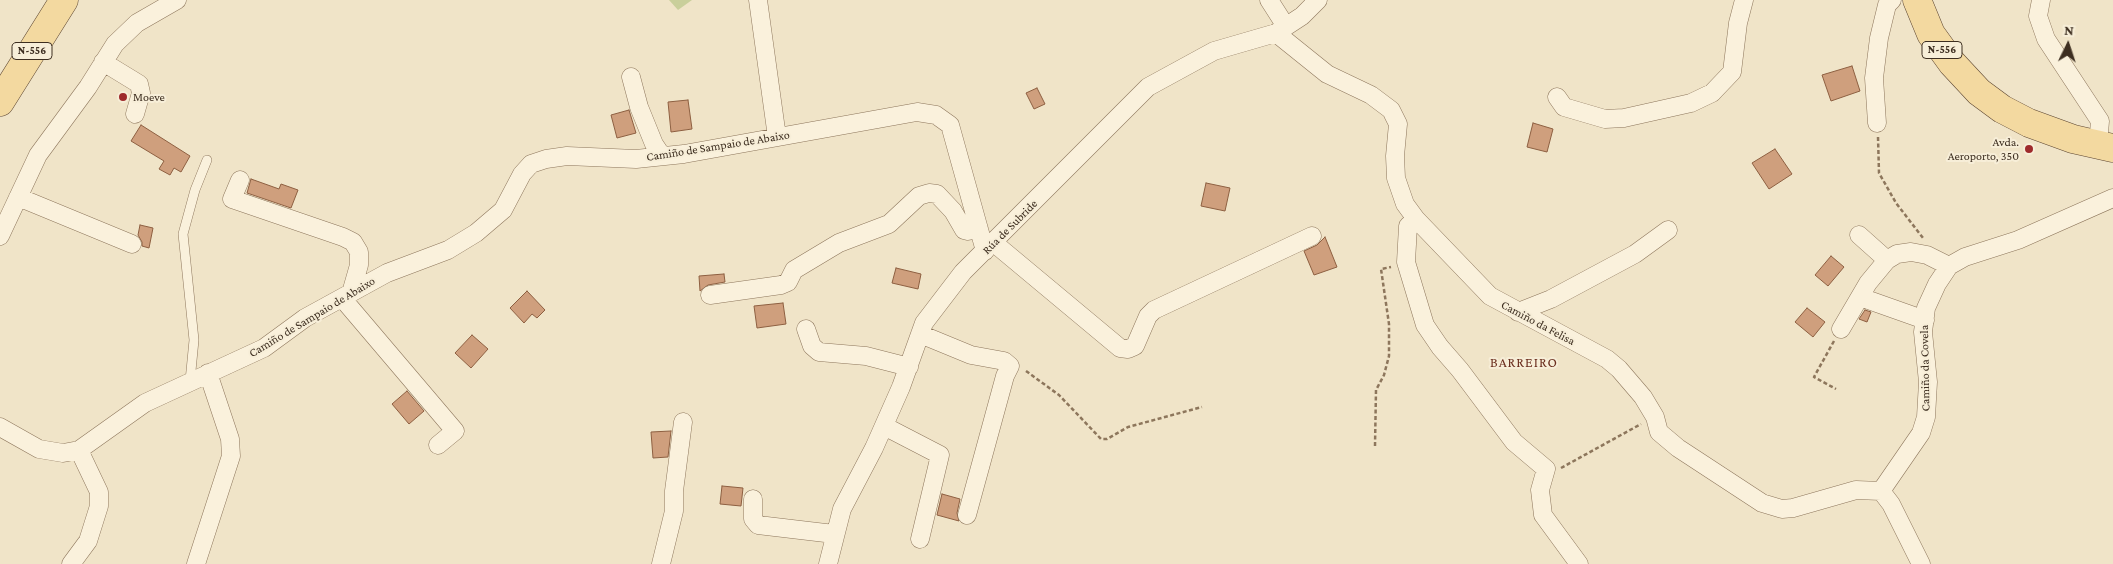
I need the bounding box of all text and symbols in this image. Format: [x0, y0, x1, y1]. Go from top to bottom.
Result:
north arrow [2043, 20, 2093, 70]
text: N [2064, 22, 2074, 38]
road number: N-556 [12, 42, 52, 59]
road number: N-556 [1922, 42, 1962, 58]
place label: Moeve [133, 90, 165, 104]
marker: Moeve [117, 91, 129, 103]
street label: Camiño de Sampaio de Abaixo [645, 128, 791, 164]
place label: Avda. Aeroporto, 350 [1948, 135, 2019, 163]
marker: Avda. Aeroporto, 350 [2023, 143, 2035, 155]
street label: Rúa de Subride [980, 197, 1040, 257]
street label: Camiño de Sampaio de Abaixo [246, 274, 378, 360]
street label: Camiño da Felisa [1499, 297, 1577, 349]
street label: Camiño da Covela [1917, 325, 1933, 411]
district label: BARREIRO [1489, 355, 1559, 371]

